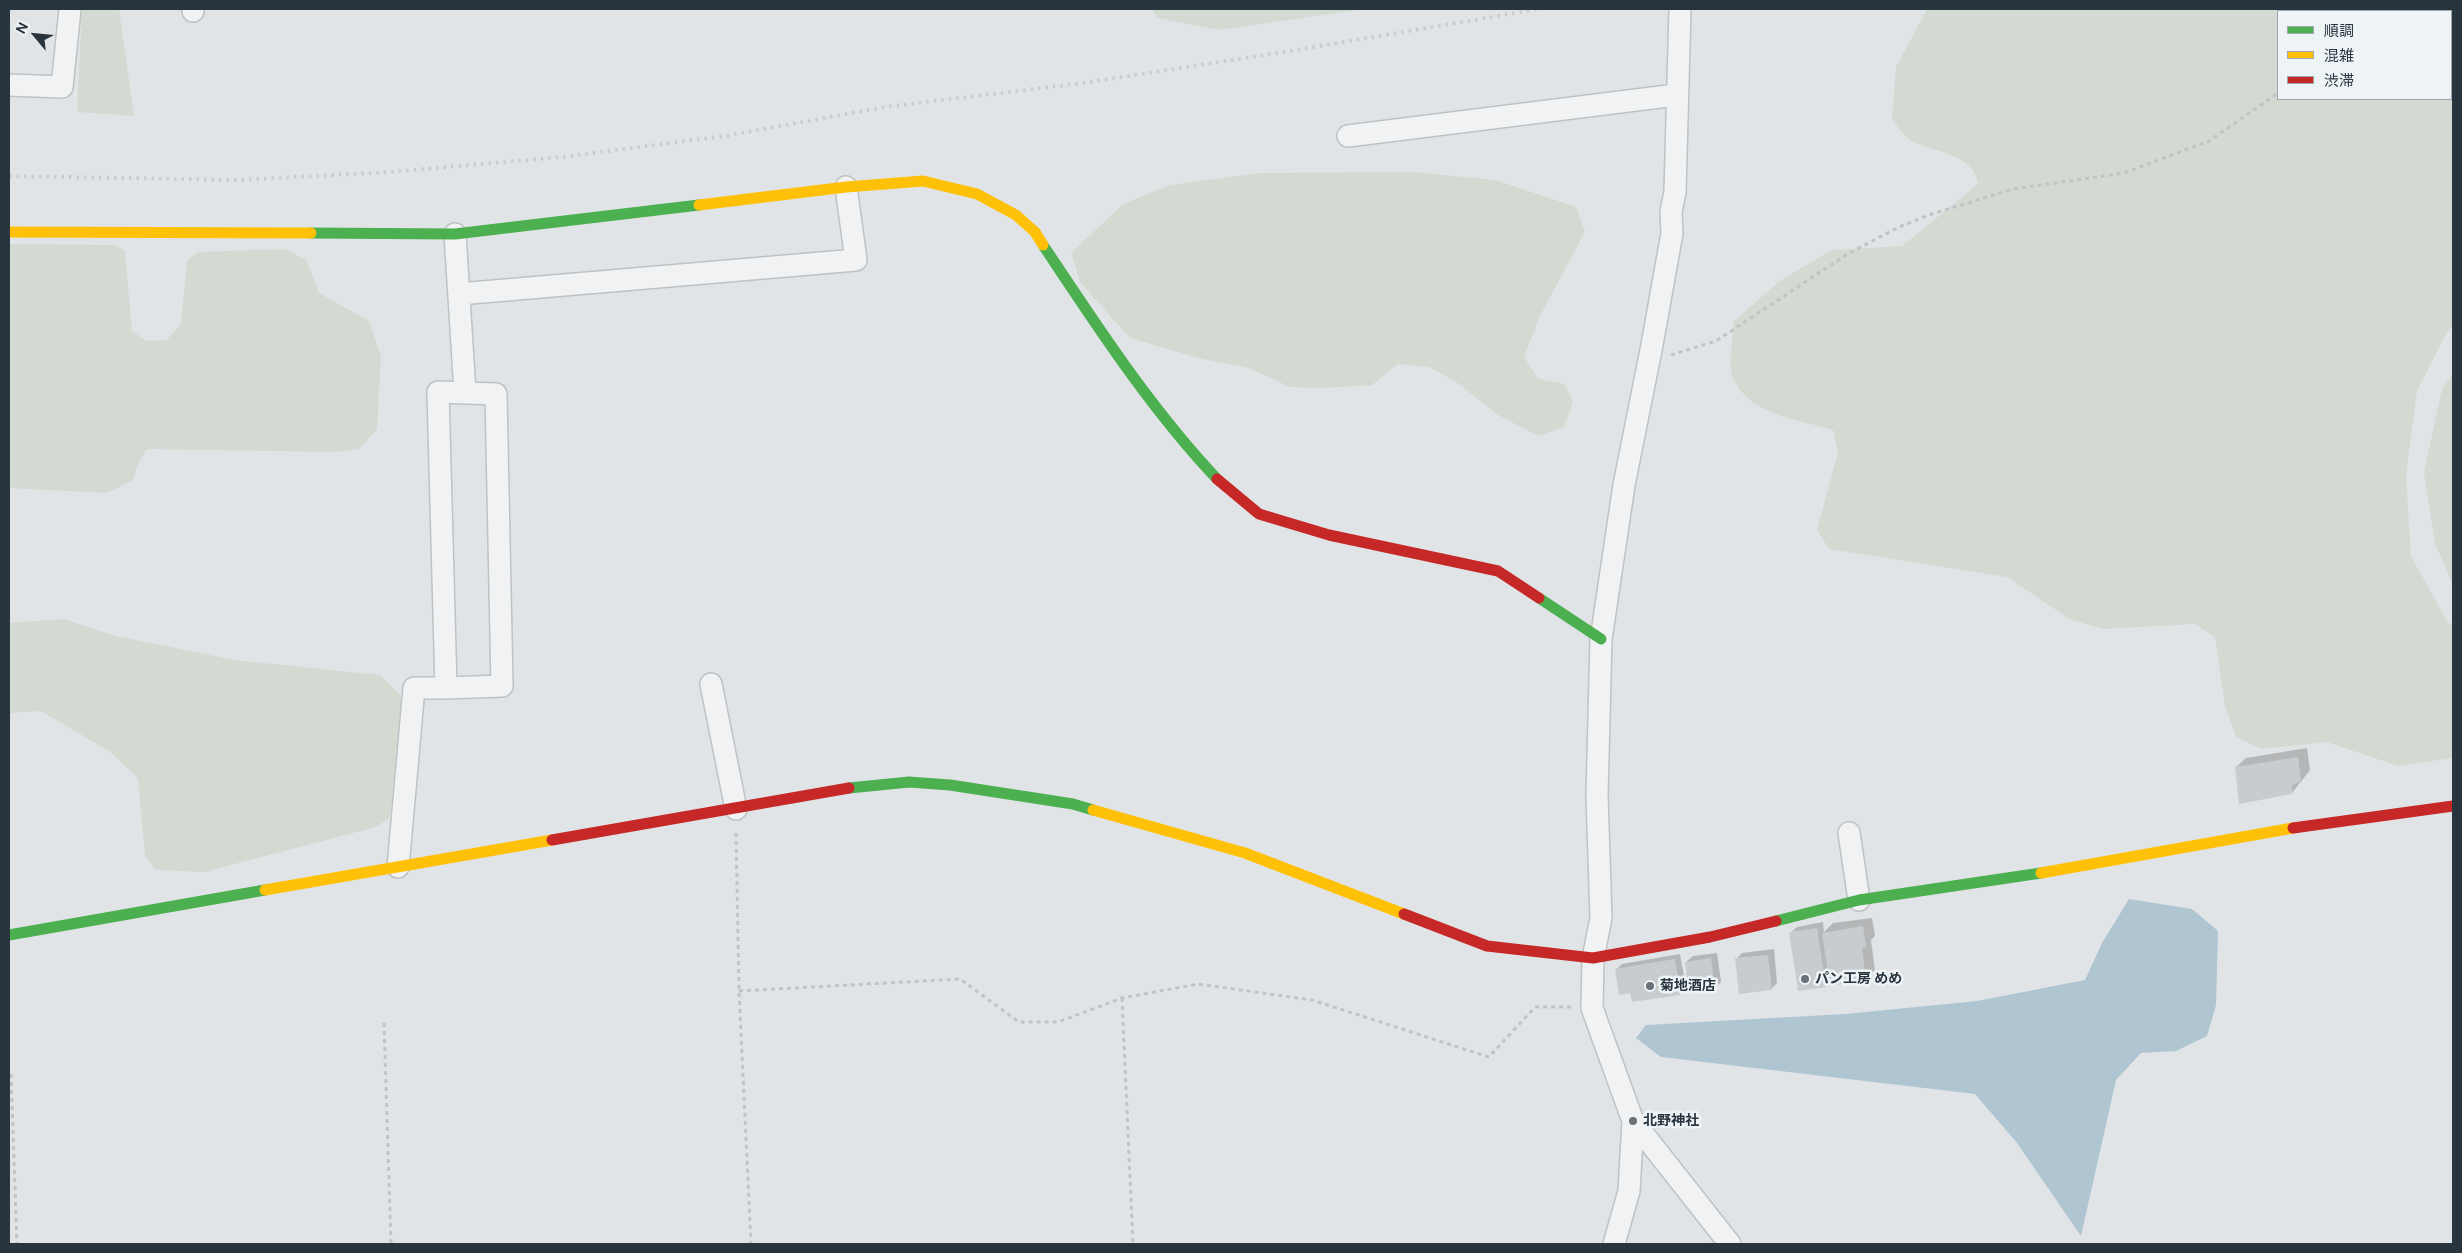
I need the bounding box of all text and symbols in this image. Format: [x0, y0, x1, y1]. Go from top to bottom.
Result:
north arrow [10, 10, 60, 60]
legend [2277, 10, 2452, 100]
text: N [11, 19, 32, 37]
text: 順調 [2324, 21, 2354, 41]
text: 混雑 [2324, 46, 2354, 66]
text: 渋滞 [2324, 71, 2354, 91]
place label: パン工房 めめ [1815, 971, 1902, 987]
marker: パン工房 めめ [1799, 973, 1811, 985]
place label: 菊地酒店 [1660, 978, 1716, 994]
marker: 菊地酒店 [1644, 980, 1656, 992]
place label: 北野神社 [1643, 1113, 1699, 1129]
marker: 北野神社 [1627, 1115, 1639, 1127]

